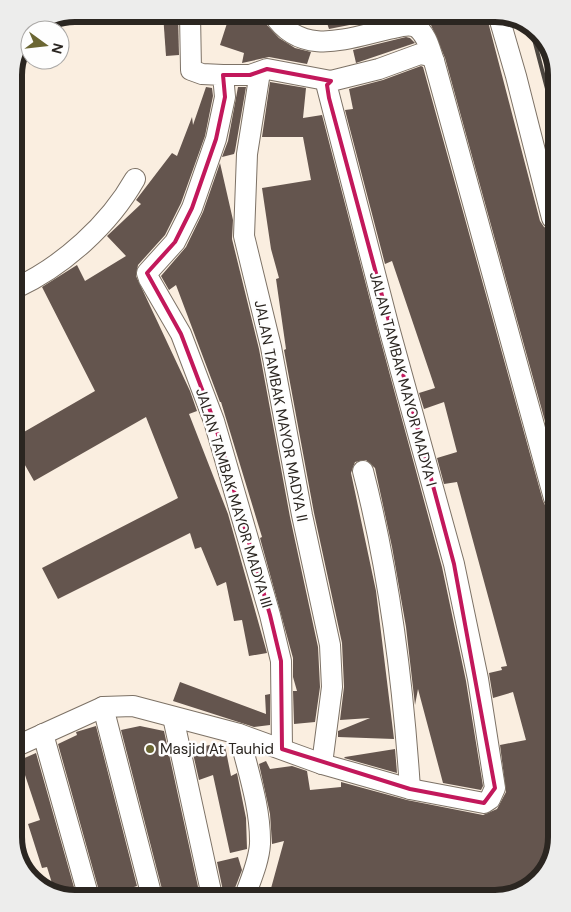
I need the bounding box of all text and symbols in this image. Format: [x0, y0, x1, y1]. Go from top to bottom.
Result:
north arrow [20, 20, 70, 70]
text: N [48, 41, 68, 56]
street label: JALAN TAMBAK MAYOR MADYA I [365, 269, 441, 489]
street label: JALAN TAMBAK MAYOR MADYA II [250, 298, 312, 524]
street label: JALAN TAMBAK MAYOR MADYA III [191, 386, 277, 610]
place label: Masjid At Tauhid [160, 739, 274, 759]
marker: Masjid At Tauhid [144, 743, 156, 755]

